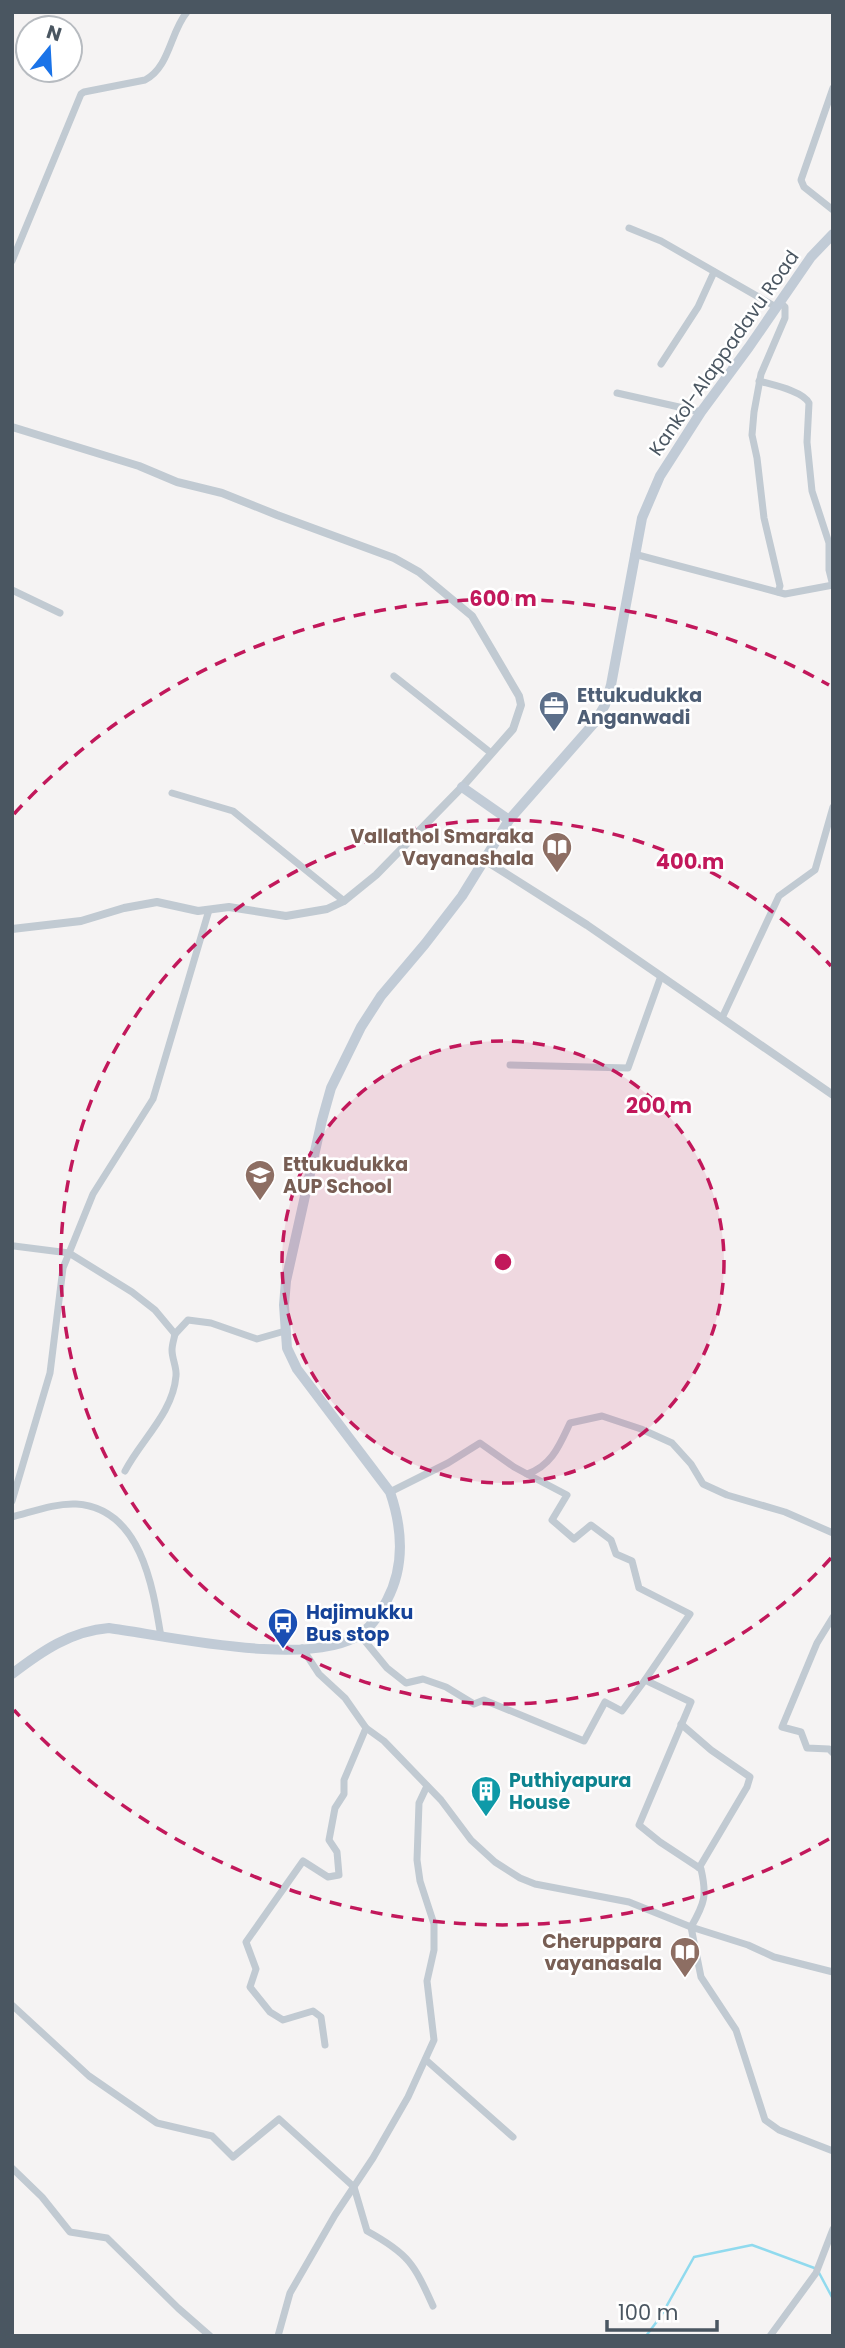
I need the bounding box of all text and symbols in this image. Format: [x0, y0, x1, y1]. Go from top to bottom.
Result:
north arrow [14, 14, 84, 84]
text: N [43, 18, 65, 48]
street label: Kankol-Alappadavu Road [643, 245, 805, 461]
text: 600 m [469, 584, 537, 613]
place label: Ettukudukka Anganwadi [577, 682, 702, 731]
office icon: Ettukudukka Anganwadi [537, 689, 571, 733]
place label: Vallathol Smaraka Vayanashala [350, 823, 534, 872]
library icon: Vallathol Smaraka Vayanashala [540, 830, 574, 874]
text: 400 m [656, 847, 724, 876]
text: 200 m [626, 1091, 692, 1120]
place label: Ettukudukka AUP School [283, 1151, 408, 1200]
school or university icon: Ettukudukka AUP School [243, 1158, 277, 1202]
centre of rings [491, 1250, 515, 1274]
place label: Hajimukku Bus stop [306, 1599, 413, 1648]
bus stop icon: Hajimukku Bus stop [266, 1606, 300, 1650]
place label: Puthiyapura House [509, 1767, 631, 1816]
building icon: Puthiyapura House [469, 1774, 503, 1818]
place label: Cheruppara vayanasala [542, 1928, 662, 1977]
library icon: Cheruppara vayanasala [668, 1935, 702, 1979]
scale bar [607, 2288, 717, 2332]
text: 100 m [618, 2298, 678, 2327]

